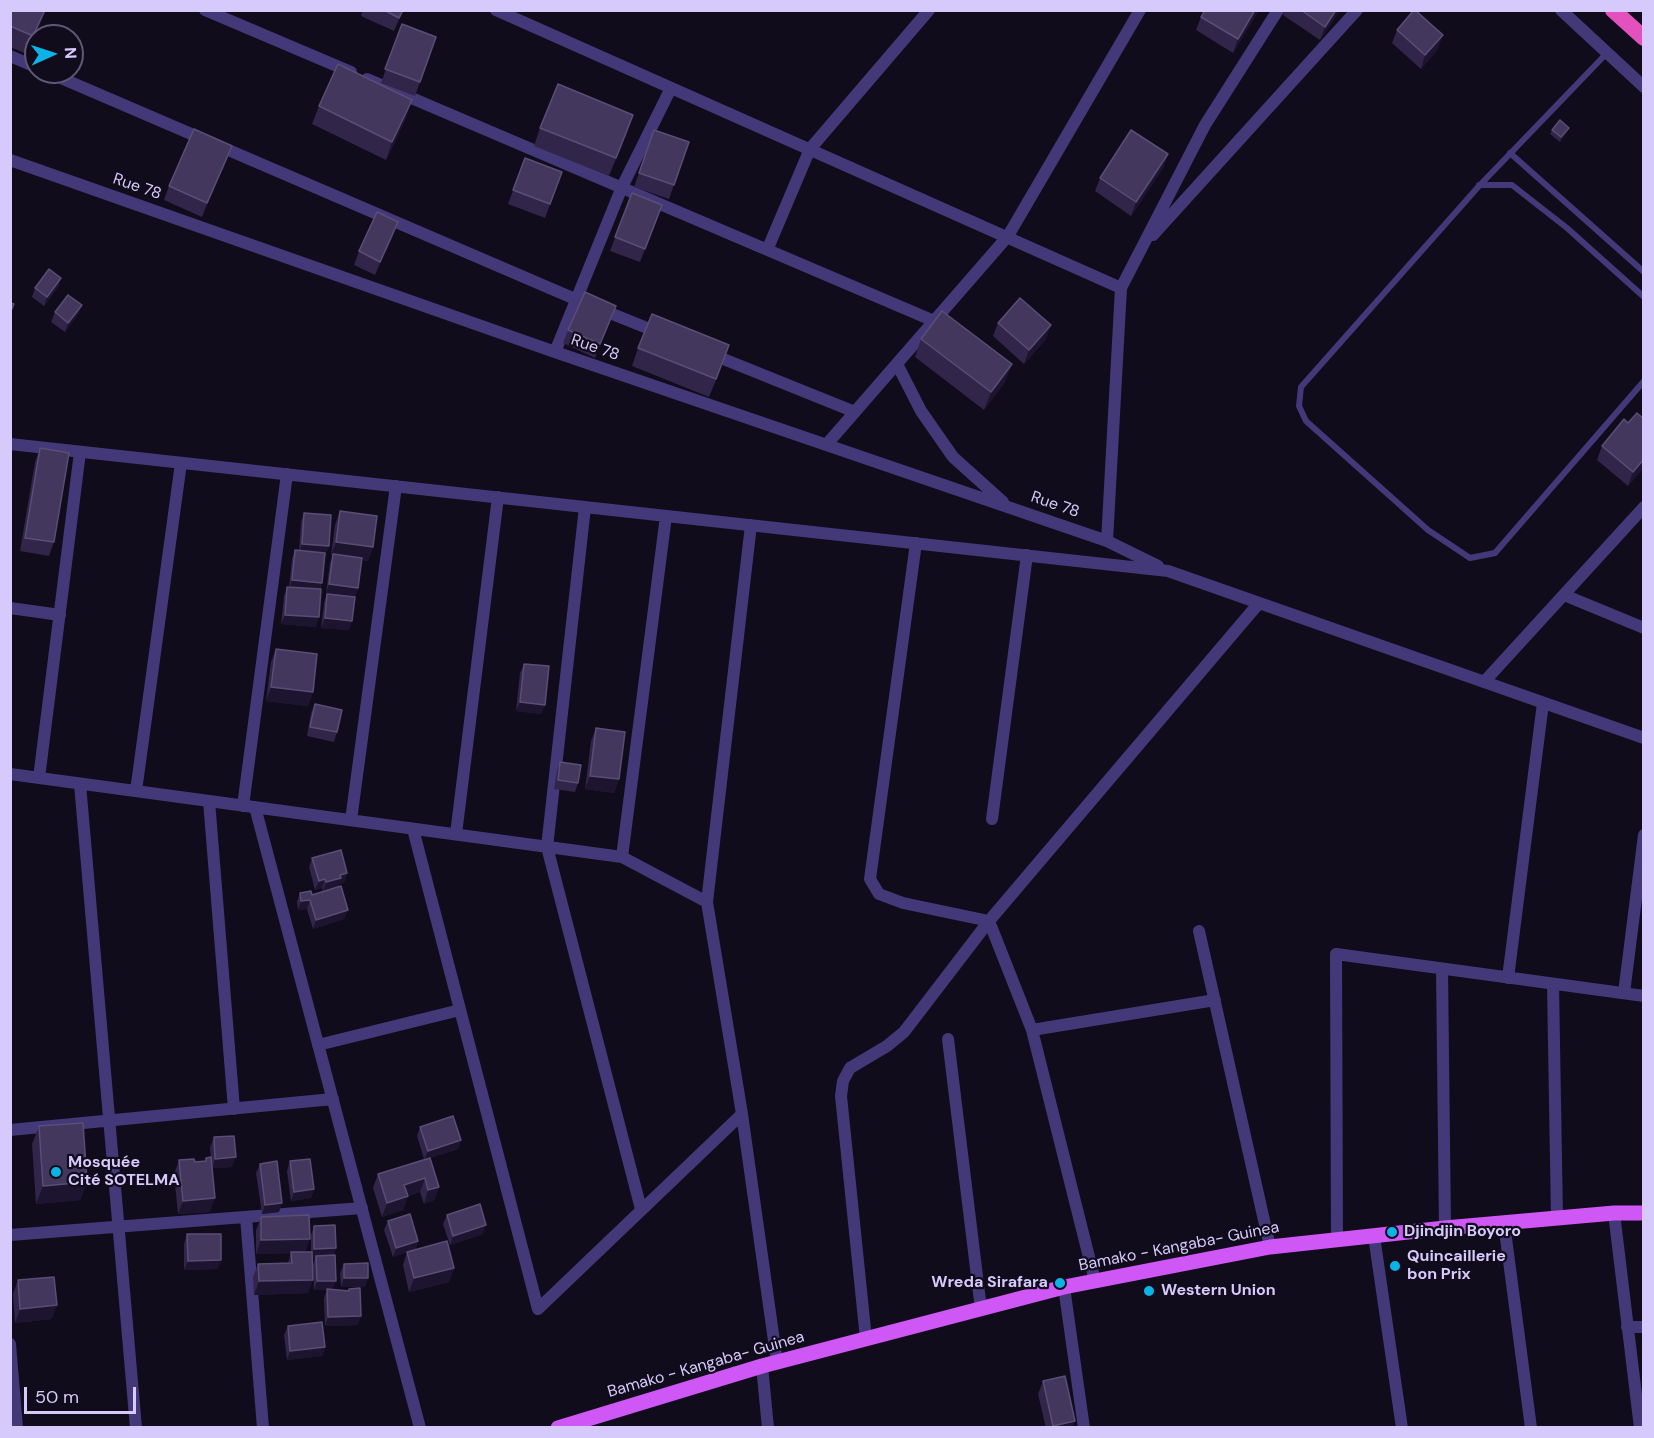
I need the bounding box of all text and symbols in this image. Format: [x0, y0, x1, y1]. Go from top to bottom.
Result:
north arrow [24, 24, 84, 84]
text: N [60, 47, 81, 60]
street label: Rue 78 [110, 170, 164, 204]
street label: Rue 78 [568, 331, 622, 365]
street label: Rue 78 [1028, 488, 1082, 522]
place label: Mosquée Cité SOTELMA [68, 1153, 179, 1191]
marker: Mosquée Cité SOTELMA [49, 1165, 63, 1179]
street label: Bamako - Kangaba- Guinea [1077, 1218, 1281, 1276]
place label: Djindjin Boyoro [1404, 1222, 1521, 1242]
marker: Djindjin Boyoro [1385, 1225, 1399, 1239]
place label: Quincaillerie bon Prix [1407, 1247, 1506, 1285]
marker: Quincaillerie bon Prix [1388, 1259, 1402, 1273]
place label: Wreda Sirafara [931, 1273, 1048, 1293]
marker: Wreda Sirafara [1053, 1276, 1067, 1290]
place label: Western Union [1161, 1281, 1276, 1301]
marker: Western Union [1142, 1284, 1156, 1298]
street label: Bamako - Kangaba- Guinea [605, 1328, 807, 1402]
scale bar [27, 1375, 140, 1413]
text: 50 m [35, 1385, 79, 1409]

